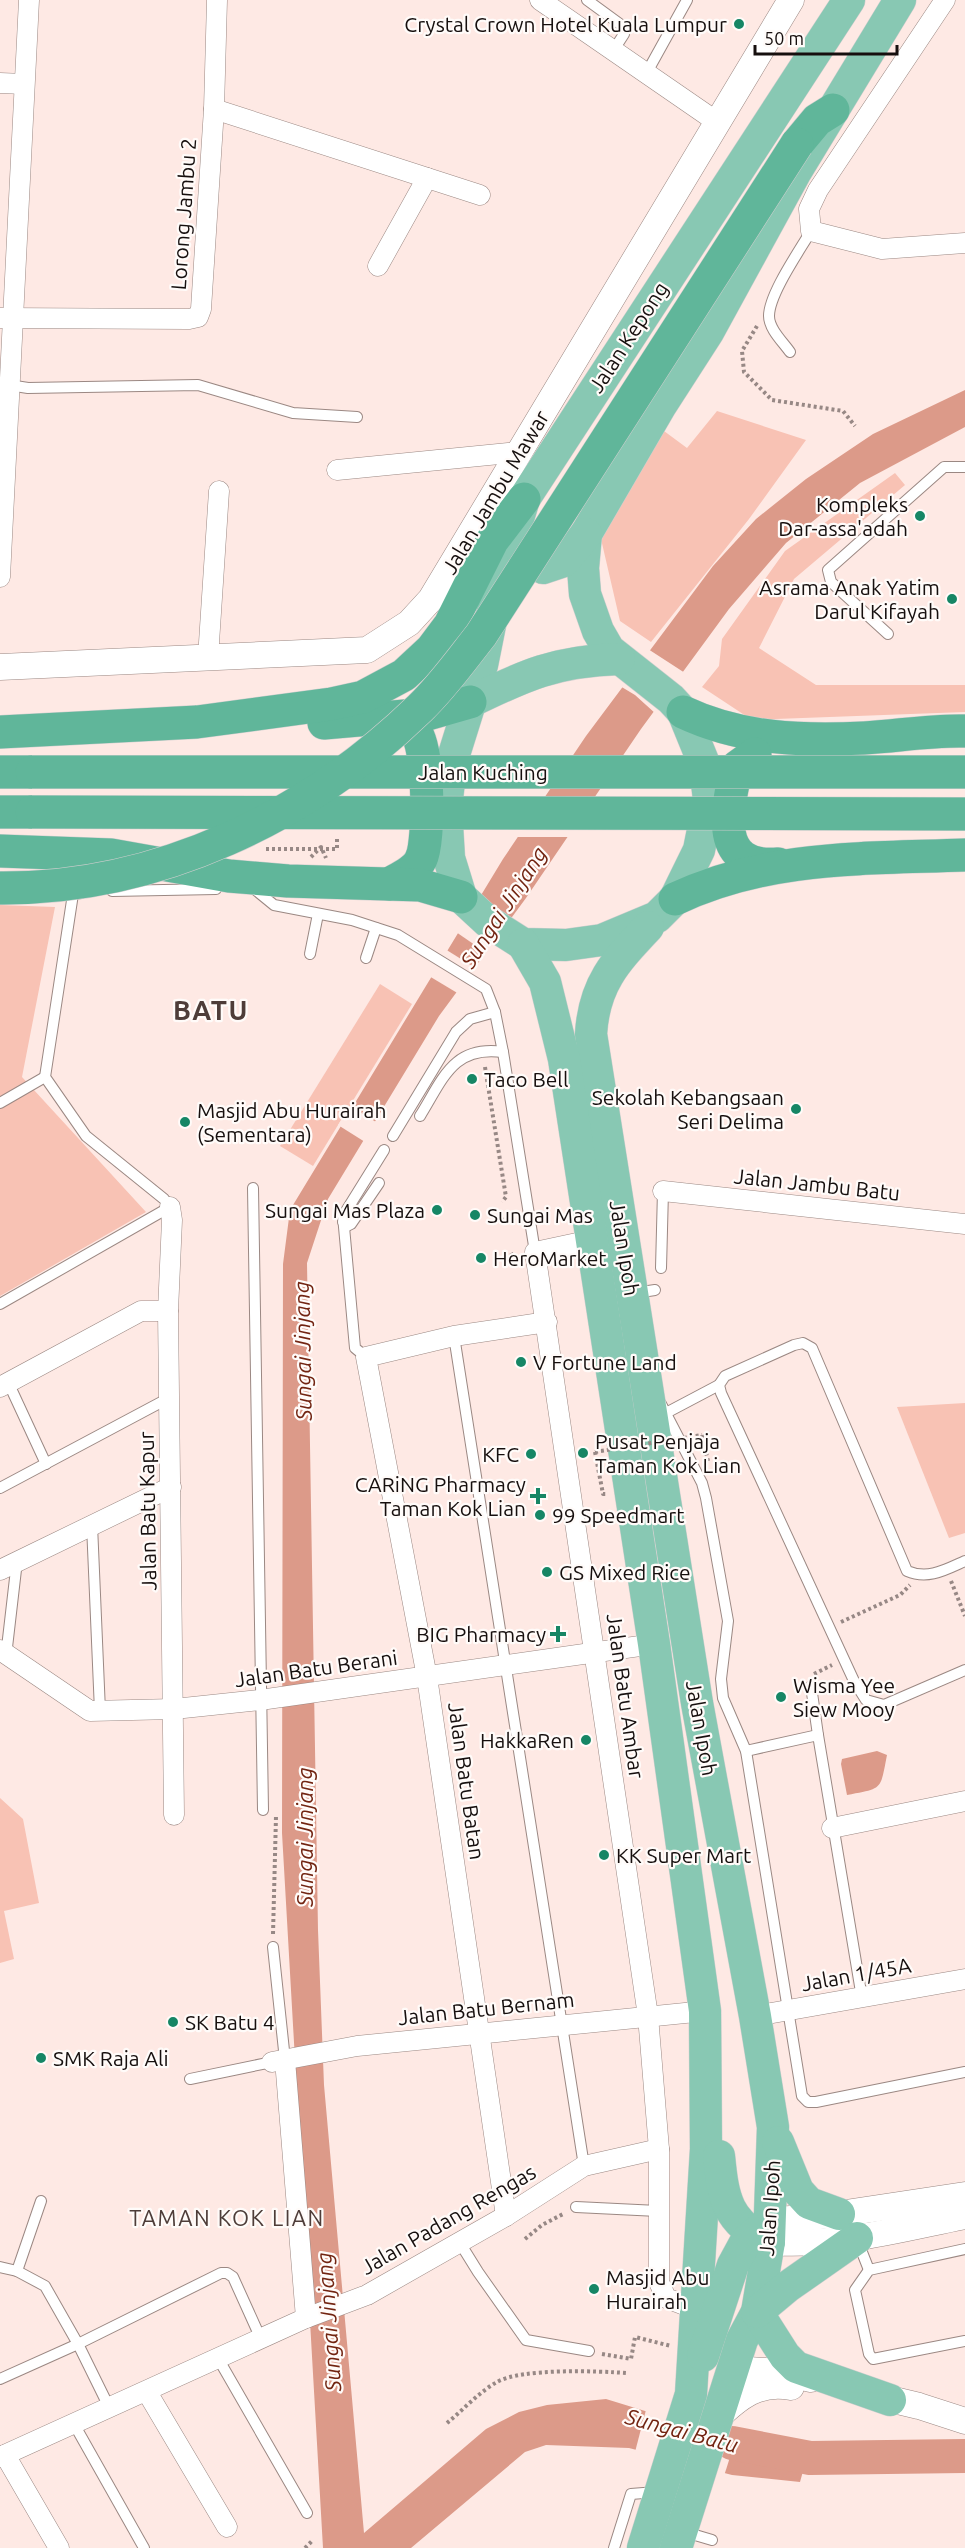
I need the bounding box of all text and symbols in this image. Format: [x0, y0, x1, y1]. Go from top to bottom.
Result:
place label: Crystal Crown Hotel Kuala Lumpur [404, 12, 727, 36]
marker: Crystal Crown Hotel Kuala Lumpur [732, 17, 746, 31]
scale bar [755, 18, 898, 56]
text: 50 m [764, 28, 804, 48]
street label: Lorong Jambu 2 [166, 137, 200, 291]
street label: Jalan Kepong [583, 277, 673, 397]
street label: Jalan Jambu Mawar [437, 406, 553, 578]
place label: Kompleks Dar-assa'adah [778, 492, 908, 540]
marker: Kompleks Dar-assa'adah [913, 509, 927, 523]
place label: Asrama Anak Yatim Darul Kifayah [759, 575, 940, 623]
marker: Asrama Anak Yatim Darul Kifayah [945, 592, 959, 606]
street label: Jalan Kuching [418, 760, 548, 784]
water label: Sungai Jinjang [454, 842, 551, 973]
district label: BATU [173, 995, 249, 1025]
place label: Taco Bell [484, 1067, 568, 1091]
marker: Taco Bell [465, 1072, 479, 1086]
place label: Sekolah Kebangsaan Seri Delima [592, 1085, 784, 1133]
place label: Masjid Abu Hurairah (Sementara) [197, 1098, 386, 1146]
marker: Sekolah Kebangsaan Seri Delima [789, 1102, 803, 1116]
marker: Masjid Abu Hurairah (Sementara) [178, 1115, 192, 1129]
street label: Jalan Jambu Batu [733, 1163, 901, 1205]
place label: Sungai Mas Plaza [265, 1198, 425, 1222]
street label: Jalan Ipoh [606, 1199, 644, 1297]
marker: Sungai Mas Plaza [430, 1203, 444, 1217]
place label: Sungai Mas [487, 1203, 593, 1227]
marker: Sungai Mas [468, 1208, 482, 1222]
place label: HeroMarket [493, 1246, 607, 1270]
marker: HeroMarket [474, 1251, 488, 1265]
water label: Sungai Jinjang [288, 1281, 316, 1422]
place label: V Fortune Land [533, 1350, 677, 1374]
marker: V Fortune Land [514, 1355, 528, 1369]
place label: Pusat Penjaja Taman Kok Lian [595, 1429, 741, 1477]
street label: Jalan Batu Kapur [134, 1431, 160, 1591]
place label: KFC [482, 1442, 519, 1466]
marker: Pusat Penjaja Taman Kok Lian [576, 1446, 590, 1460]
marker: KFC [524, 1447, 538, 1461]
place label: CARiNG Pharmacy Taman Kok Lian [355, 1472, 526, 1520]
marker: CARiNG Pharmacy Taman Kok Lian [531, 1489, 545, 1503]
place label: 99 Speedmart [552, 1503, 684, 1527]
marker: 99 Speedmart [533, 1508, 547, 1522]
place label: GS Mixed Rice [559, 1560, 691, 1584]
marker: GS Mixed Rice [540, 1565, 554, 1579]
street label: Jalan Batu Ambar [603, 1612, 649, 1780]
place label: BIG Pharmacy [416, 1622, 546, 1646]
marker: BIG Pharmacy [551, 1627, 565, 1641]
street label: Jalan Batu Berani [233, 1645, 399, 1691]
place label: Wisma Yee Siew Mooy [793, 1673, 895, 1721]
street label: Jalan Ipoh [682, 1679, 722, 1777]
marker: Wisma Yee Siew Mooy [774, 1690, 788, 1704]
street label: Jalan Batu Batan [444, 1701, 490, 1861]
place label: HakkaRen [480, 1728, 574, 1752]
marker: HakkaRen [579, 1733, 593, 1747]
water label: Sungai Jinjang [292, 1767, 317, 1908]
place label: KK Super Mart [616, 1843, 751, 1867]
marker: KK Super Mart [597, 1848, 611, 1862]
street label: Jalan 1/45A [799, 1952, 913, 1995]
street label: Jalan Batu Bernam [397, 1987, 575, 2029]
place label: SK Batu 4 [185, 2010, 275, 2034]
marker: SK Batu 4 [166, 2015, 180, 2029]
place label: SMK Raja Ali [53, 2046, 169, 2070]
marker: SMK Raja Ali [34, 2051, 48, 2065]
street label: Jalan Padang Rengas [356, 2159, 540, 2279]
street label: Jalan Ipoh [754, 2159, 784, 2257]
district label: TAMAN KOK LIAN [129, 2205, 325, 2230]
water label: Sungai Jinjang [311, 2252, 345, 2393]
place label: Masjid Abu Hurairah [606, 2265, 709, 2313]
marker: Masjid Abu Hurairah [587, 2282, 601, 2296]
water label: Sungai Batu [622, 2403, 741, 2457]

